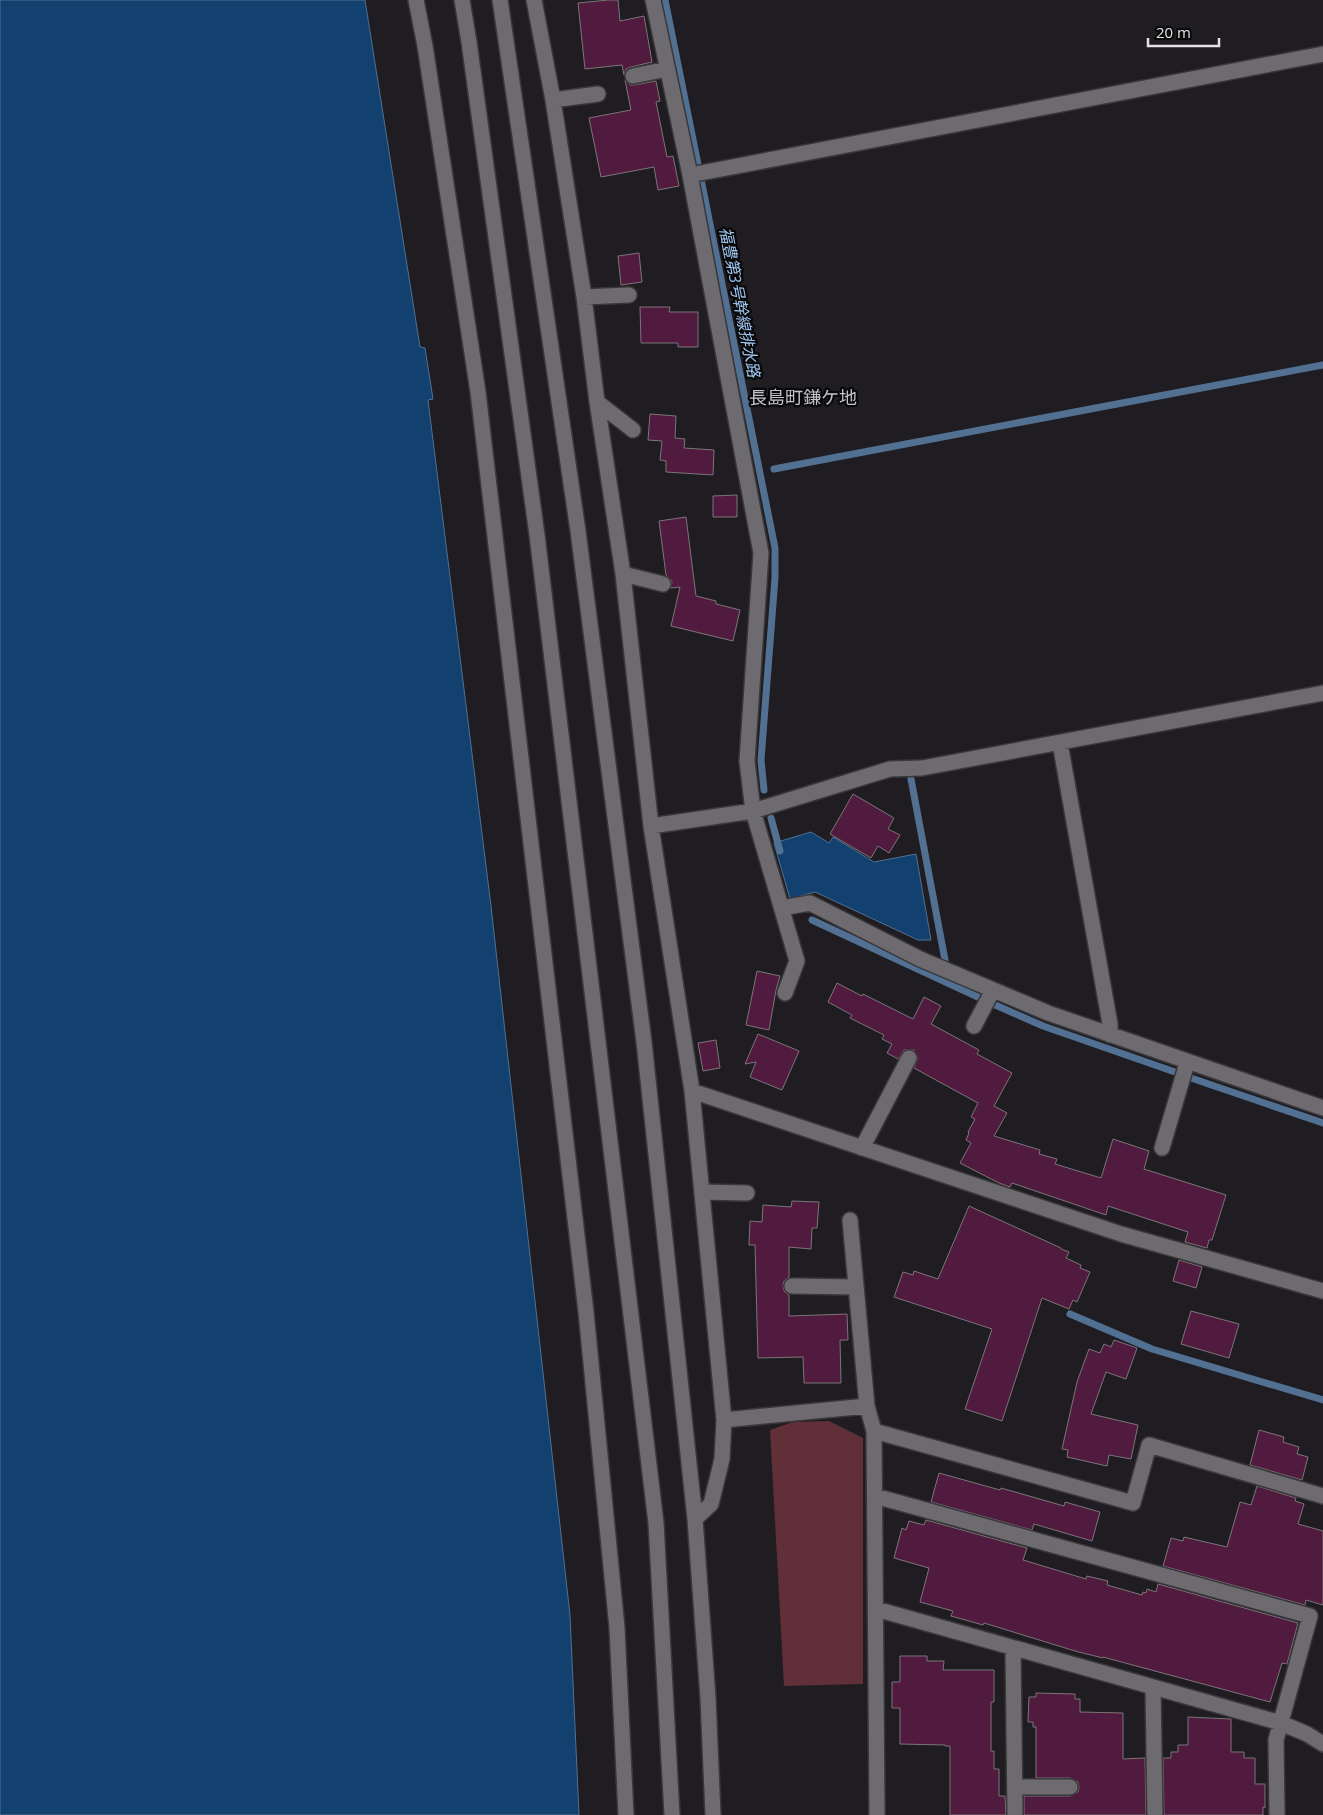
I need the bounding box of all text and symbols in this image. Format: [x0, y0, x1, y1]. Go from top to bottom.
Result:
scale bar [1148, 15, 1219, 47]
text: 20 m [1156, 22, 1191, 42]
water label: 福豊第3号幹線排水路 [715, 225, 766, 381]
district label: 長島町鎌ケ地 [749, 385, 857, 409]

